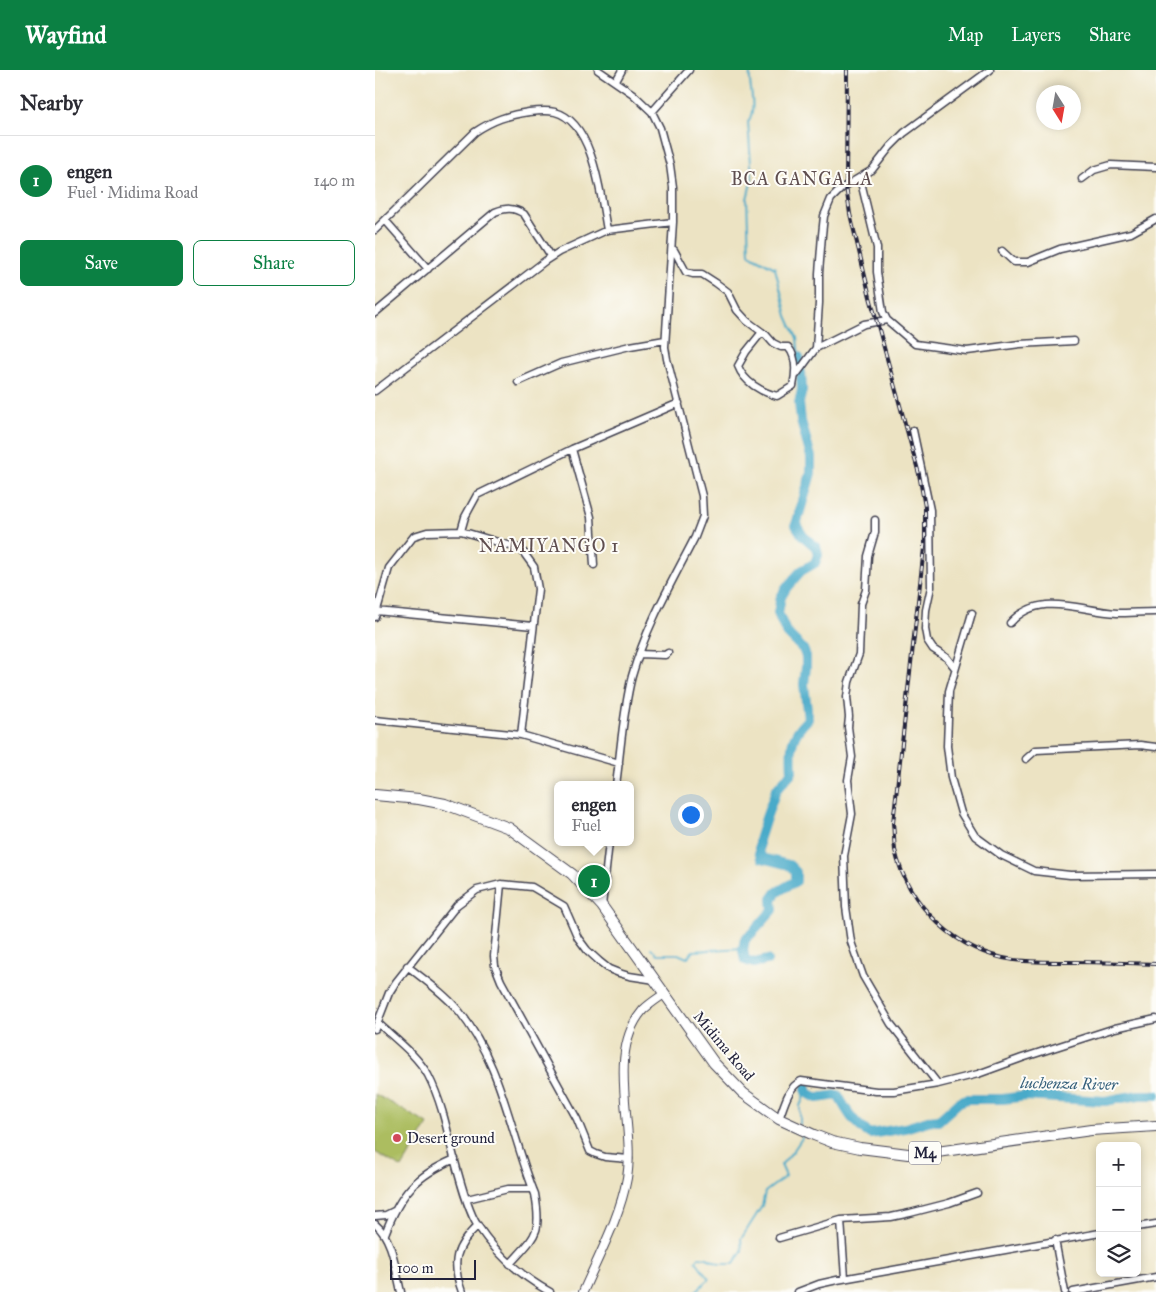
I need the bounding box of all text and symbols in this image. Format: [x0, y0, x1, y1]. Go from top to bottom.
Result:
text: Wayfind [25, 20, 107, 50]
text: Map [948, 24, 983, 46]
text: Layers [1011, 24, 1061, 46]
text: Share [1089, 24, 1131, 46]
north arrow [1036, 85, 1081, 130]
text: Nearby [20, 90, 83, 116]
text: engen [67, 160, 112, 183]
district label: BCA GANGALA [731, 168, 873, 190]
text: 1 [33, 171, 39, 190]
text: 140 m [314, 171, 355, 190]
text: Fuel · Midima Road [67, 183, 198, 202]
button: Save [20, 240, 183, 286]
button: Share [193, 240, 355, 286]
district label: NAMIYANGO 1 [479, 535, 619, 557]
popup [554, 781, 634, 846]
text: engen [571, 793, 617, 816]
your location [678, 802, 704, 828]
text: Fuel [571, 816, 601, 835]
pin: 1 [578, 862, 610, 900]
street label: Midima Road [690, 1008, 759, 1085]
water label: luchenza River [1019, 1073, 1119, 1094]
place label: Desert ground [407, 1129, 495, 1147]
marker: Desert ground [391, 1132, 403, 1144]
road number: M4 [909, 1142, 941, 1164]
map controls [1096, 1142, 1141, 1277]
button: + [1096, 1142, 1141, 1187]
button: − [1096, 1187, 1141, 1232]
button: layers [1096, 1232, 1141, 1277]
scale bar [390, 1257, 476, 1280]
text: 100 m [397, 1260, 434, 1277]

